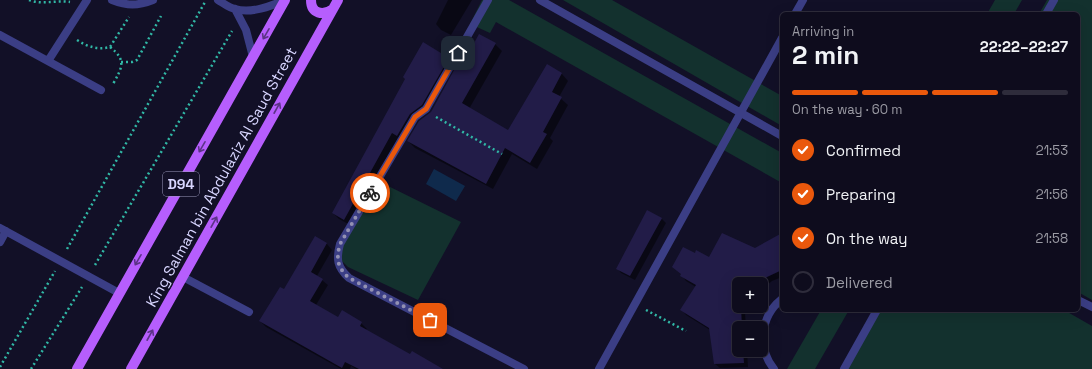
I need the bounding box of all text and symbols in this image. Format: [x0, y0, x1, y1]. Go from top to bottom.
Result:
text: Arriving in [792, 23, 854, 40]
one-way arrow [262, 28, 269, 40]
pin [441, 36, 475, 70]
text: 22:22–22:27 [980, 37, 1068, 56]
text: 2 min [792, 38, 859, 72]
icon: home [447, 42, 469, 64]
street label: King Salman bin Abdulaziz Al Saud Street [141, 44, 301, 310]
text: On the way · 60 m [792, 101, 903, 118]
one-way arrow [274, 102, 282, 114]
icon: check [792, 139, 814, 161]
one-way arrow [197, 141, 205, 153]
text: Confirmed [826, 141, 901, 160]
text: 21:53 [1036, 142, 1068, 159]
road number: D94 [163, 172, 199, 196]
courier [350, 173, 390, 213]
icon: bike [359, 182, 381, 204]
icon: check [792, 183, 814, 205]
text: Preparing [826, 185, 896, 204]
text: 21:56 [1036, 186, 1068, 203]
one-way arrow [210, 216, 218, 228]
icon: check [792, 227, 814, 249]
text: On the way [826, 229, 907, 248]
text: 21:58 [1036, 230, 1068, 247]
one-way arrow [133, 254, 141, 266]
text: Delivered [826, 273, 893, 292]
map controls [732, 277, 768, 357]
button: + [732, 277, 768, 313]
pin [413, 303, 447, 337]
icon: bag [419, 309, 441, 331]
button: − [732, 321, 768, 357]
one-way arrow [146, 329, 154, 341]

